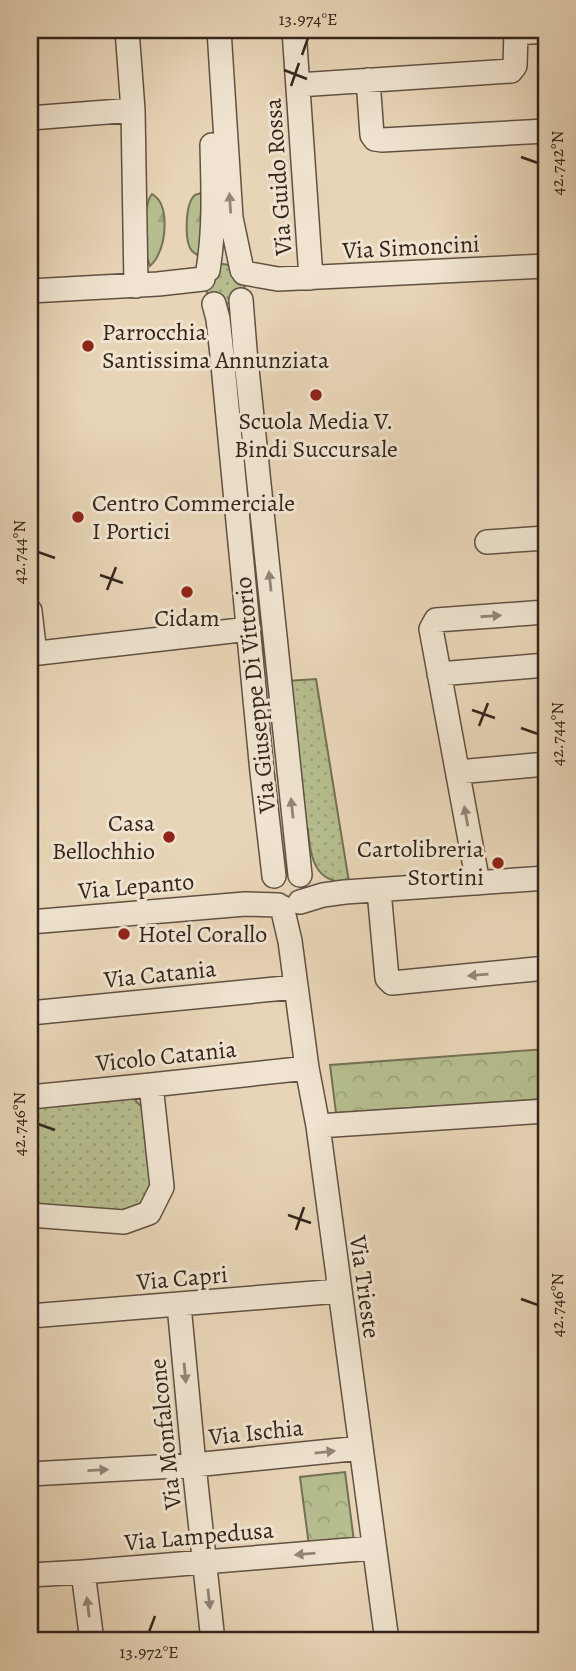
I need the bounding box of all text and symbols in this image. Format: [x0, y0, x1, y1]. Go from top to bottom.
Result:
text: 13.974°E [278, 7, 338, 31]
street label: Via Guido Rossa [256, 96, 300, 258]
text: 42.742°N [545, 131, 569, 195]
one-way arrow [225, 192, 236, 214]
street label: Via Simoncini [340, 227, 481, 267]
place label: Parrocchia Santissima Annunziata [102, 316, 330, 376]
marker: Parrocchia Santissima Annunziata [80, 338, 96, 354]
marker: Scuola Media V. Bindi Succursale [308, 387, 324, 403]
place label: Scuola Media V. Bindi Succursale [234, 405, 398, 465]
place label: Centro Commerciale I Portici [92, 487, 295, 547]
marker: Centro Commerciale I Portici [70, 509, 86, 525]
text: 42.744°N [7, 520, 31, 584]
one-way arrow [264, 570, 275, 592]
street label: Via Giuseppe Di Vittorio [227, 575, 283, 816]
marker: Cidam [179, 584, 195, 600]
place label: Cidam [154, 602, 220, 634]
one-way arrow [480, 610, 502, 621]
text: 42.744°N [545, 702, 569, 766]
one-way arrow [287, 796, 298, 818]
one-way arrow [460, 805, 471, 827]
place label: Casa Bellochhio [52, 807, 156, 867]
marker: Casa Bellochhio [161, 829, 177, 845]
place label: Cartolibreria Stortini [357, 833, 485, 893]
marker: Cartolibreria Stortini [490, 855, 506, 871]
street label: Via Lepanto [76, 865, 195, 907]
place label: Hotel Corallo [138, 918, 267, 950]
marker: Hotel Corallo [116, 926, 132, 942]
street label: Via Catania [101, 952, 219, 996]
one-way arrow [467, 970, 489, 981]
street label: Vicolo Catania [93, 1033, 239, 1079]
text: 42.746°N [7, 1092, 31, 1156]
street label: Via Trieste [342, 1232, 388, 1341]
street label: Via Capri [134, 1258, 229, 1298]
text: 42.746°N [545, 1273, 569, 1337]
street label: Via Monfalcone [141, 1357, 189, 1512]
one-way arrow [180, 1362, 191, 1384]
street label: Via Ischia [206, 1411, 306, 1453]
one-way arrow [314, 1446, 336, 1457]
one-way arrow [87, 1465, 109, 1476]
street label: Via Lampedusa [122, 1513, 276, 1559]
one-way arrow [294, 1549, 316, 1560]
one-way arrow [203, 1588, 214, 1610]
one-way arrow [82, 1595, 93, 1617]
text: 13.972°E [119, 1640, 179, 1664]

